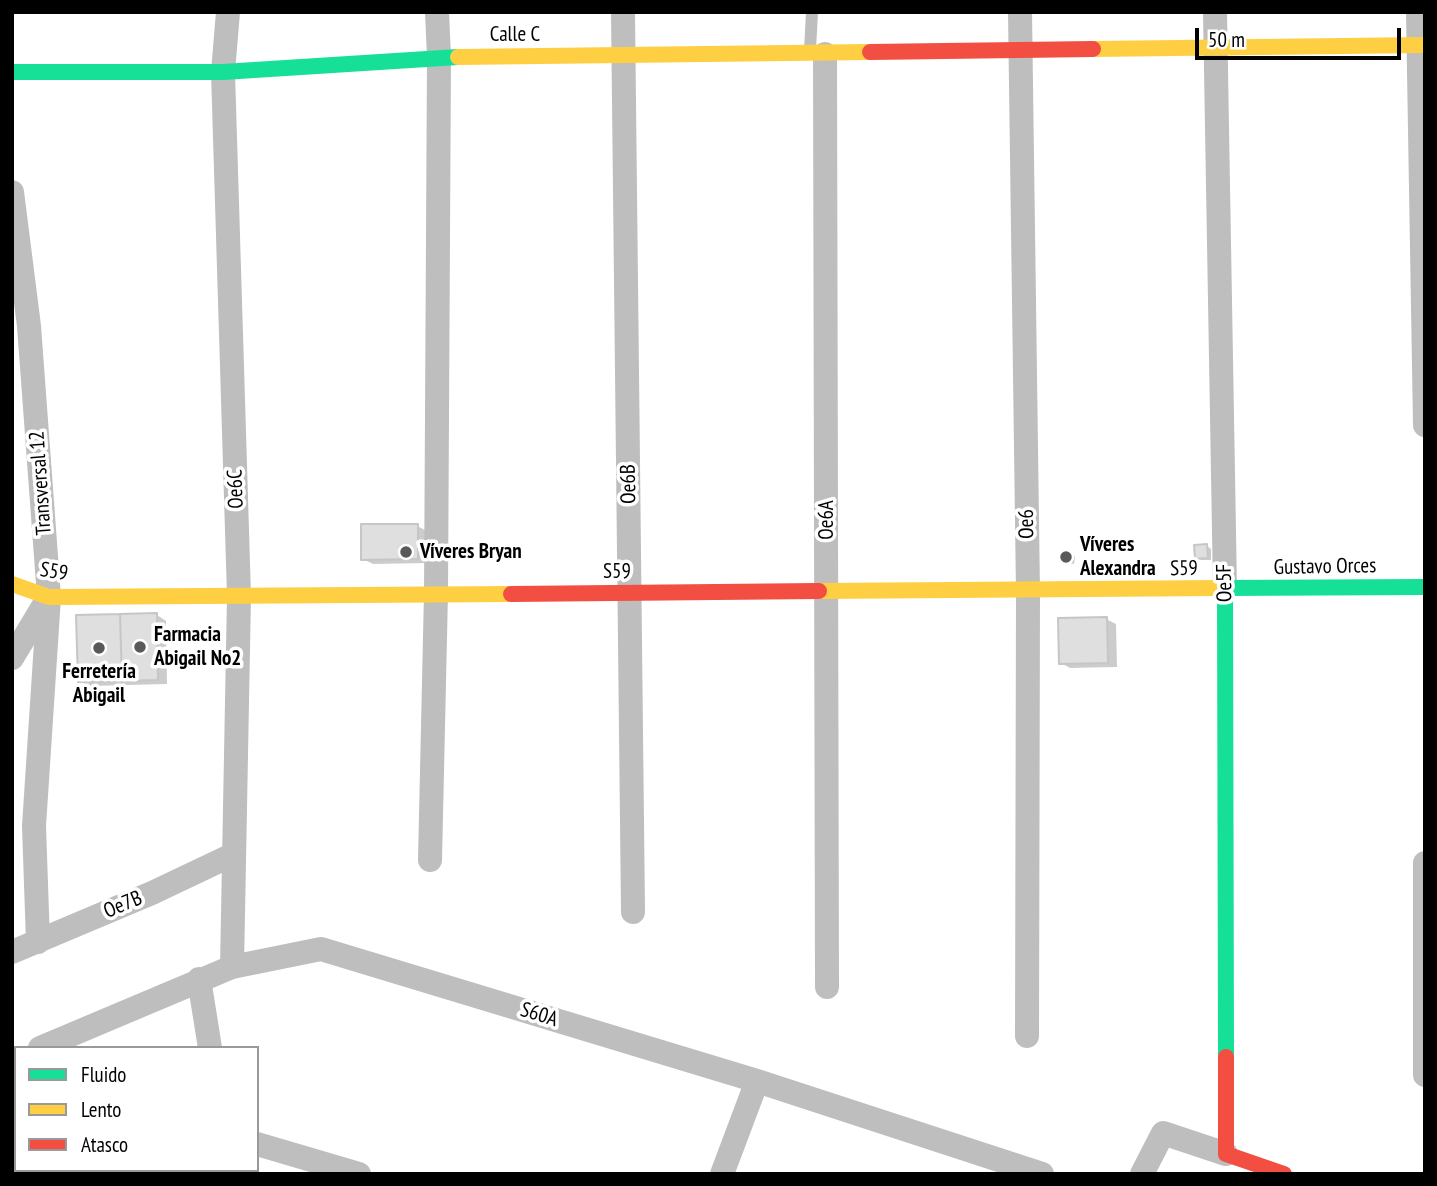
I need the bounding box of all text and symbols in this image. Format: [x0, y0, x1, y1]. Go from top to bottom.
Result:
scale bar [1199, 14, 1406, 58]
street label: Calle C [490, 22, 540, 48]
text: 50 m [1208, 26, 1245, 53]
street label: Transversal 12 [25, 430, 57, 536]
street label: Oe6B [616, 464, 642, 504]
street label: Oe6C [223, 469, 249, 509]
street label: Oe6A [814, 500, 840, 540]
street label: Oe6 [1014, 509, 1040, 539]
place label: Víveres Alexandra [1080, 532, 1156, 582]
place label: Víveres Bryan [420, 539, 522, 565]
marker: Víveres Bryan [398, 544, 414, 560]
marker: Víveres Alexandra [1058, 549, 1074, 565]
street label: Gustavo Orces [1274, 554, 1376, 580]
street label: S59 [1170, 556, 1198, 582]
street label: S59 [38, 557, 70, 587]
street label: S59 [603, 559, 631, 585]
street label: Oe5F [1212, 564, 1238, 602]
place label: Farmacia Abigail No2 [154, 622, 241, 672]
marker: Farmacia Abigail No2 [132, 639, 148, 655]
marker: Ferretería Abigail [91, 640, 107, 656]
place label: Ferretería Abigail [62, 659, 136, 709]
street label: Oe7B [100, 886, 146, 924]
street label: S60A [517, 997, 561, 1033]
legend [14, 1046, 259, 1172]
text: Fluido [81, 1061, 126, 1088]
text: Lento [81, 1096, 121, 1123]
text: Atasco [81, 1131, 128, 1158]

